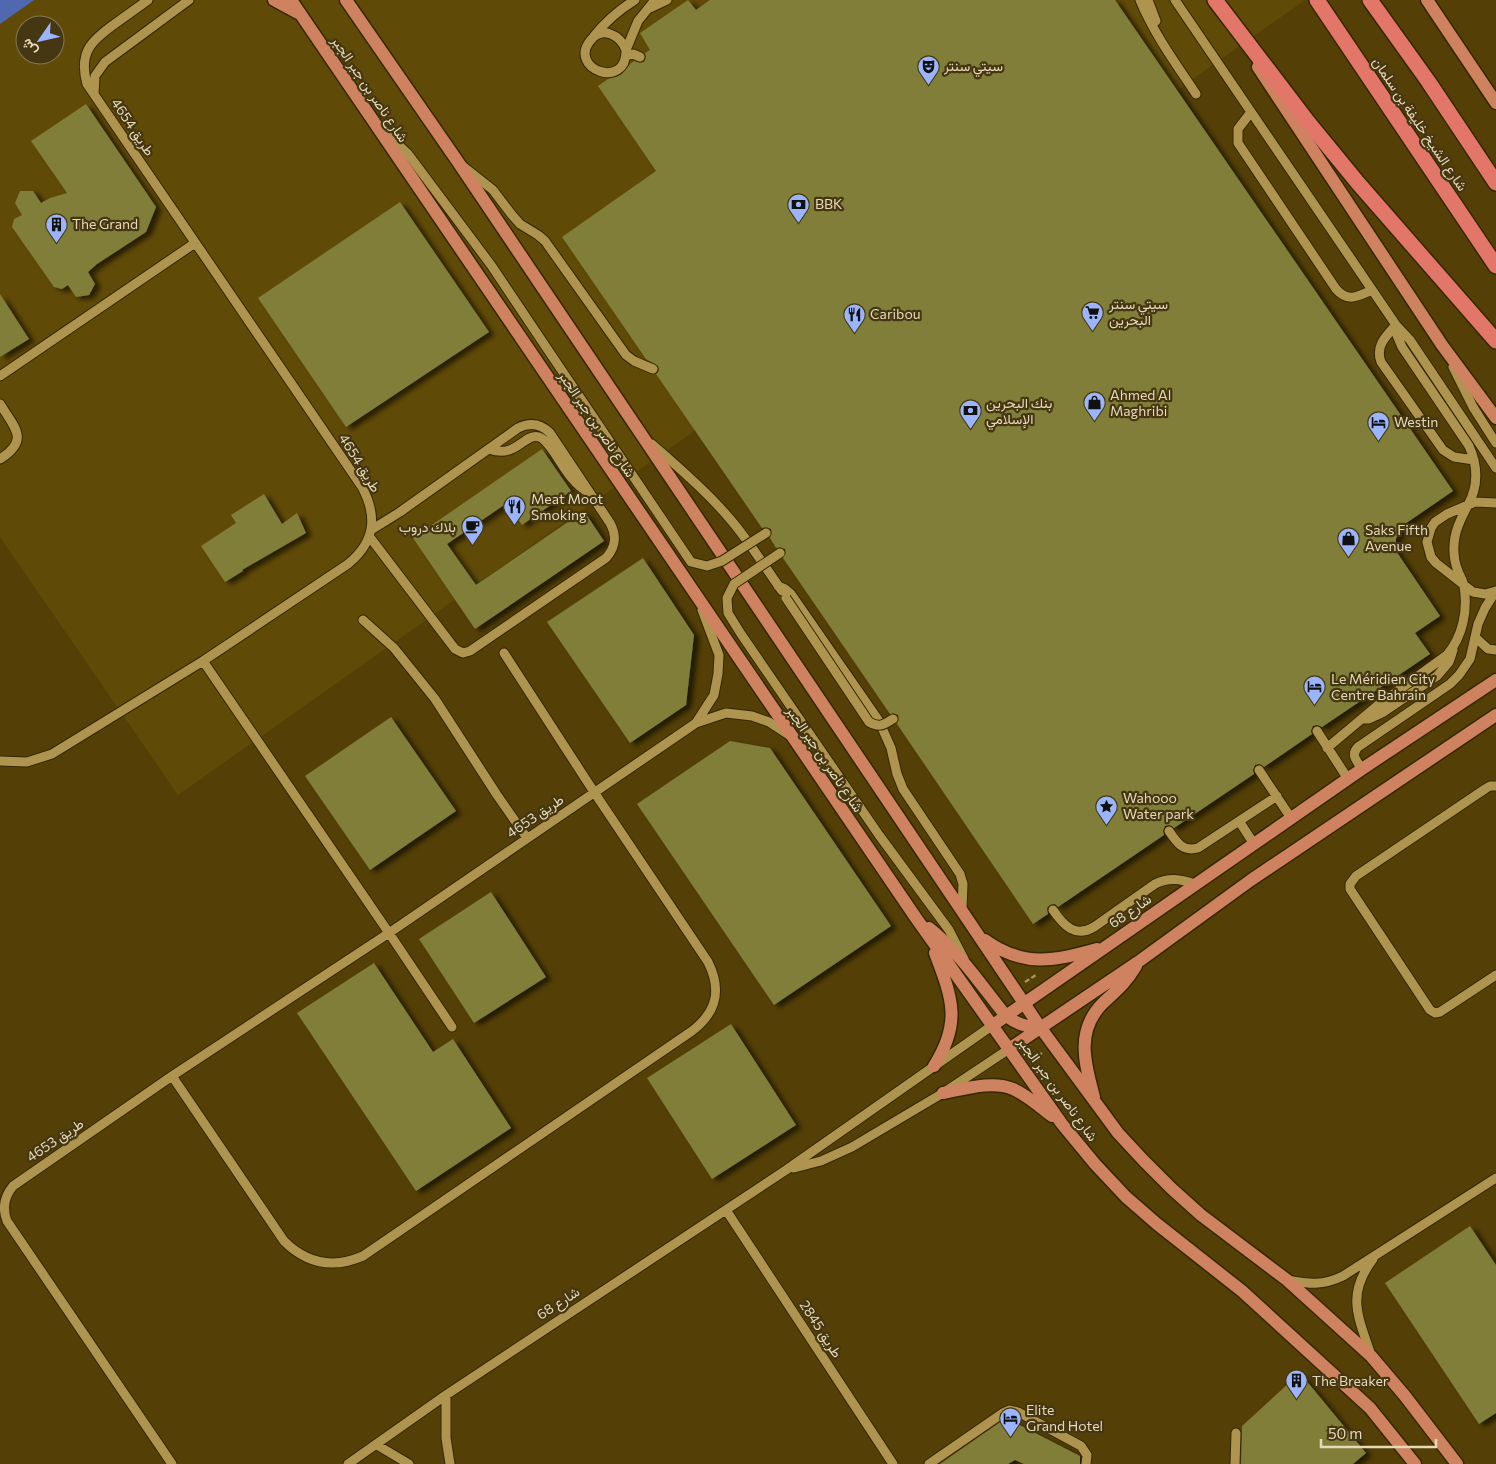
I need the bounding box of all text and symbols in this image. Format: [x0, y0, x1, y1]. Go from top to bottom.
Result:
north arrow [15, 15, 65, 65]
street label: شارع ناصر بن جبر الجبر [325, 31, 412, 147]
text: ش [17, 35, 41, 59]
theatre icon: سيتي سنتر [916, 54, 940, 85]
street label: شارع الشيخ خليفة بن سلمان [1367, 54, 1471, 195]
place label: سيتي سنتر [943, 57, 1003, 78]
street label: طريق 4654 [107, 95, 159, 159]
bank icon: BBK [787, 192, 811, 223]
place label: BBK [815, 195, 842, 212]
building icon: The Grand [44, 212, 68, 243]
place label: The Grand [72, 215, 138, 232]
place label: سيتي سنتر البحرين [1108, 295, 1168, 329]
supermarket icon: سيتي سنتر البحرين [1081, 300, 1105, 331]
restaurant icon: Caribou [842, 302, 866, 333]
place label: Caribou [870, 305, 921, 322]
street label: شارع ناصر بن جبر الجبر [552, 366, 639, 482]
place label: Ahmed Al Maghribi [1110, 386, 1171, 419]
shop icon: Ahmed Al Maghribi [1082, 391, 1106, 422]
place label: بنك البحرين الإسلامي [986, 394, 1052, 431]
bank icon: بنك البحرين الإسلامي [958, 399, 982, 430]
hotel icon: Westin [1366, 410, 1390, 441]
place label: Westin [1394, 413, 1438, 430]
street label: طريق 4654 [335, 430, 385, 496]
place label: Meat Moot Smoking [531, 490, 603, 523]
restaurant icon: Meat Moot Smoking [503, 495, 527, 526]
cafe icon: بلاك دروب [460, 515, 484, 546]
place label: بلاك دروب [399, 518, 456, 536]
place label: Saks Fifth Avenue [1365, 521, 1428, 554]
shop icon: Saks Fifth Avenue [1337, 526, 1361, 557]
place label: Le Méridien City Centre Bahrain [1331, 670, 1435, 703]
hotel icon: Le Méridien City Centre Bahrain [1303, 675, 1327, 706]
street label: شارع ناصر بن جبر الجبر [780, 701, 867, 817]
place label: Wahooo Water park [1123, 789, 1194, 822]
street label: طريق 4653 [503, 790, 567, 842]
place icon: Wahooo Water park [1095, 794, 1119, 825]
street label: شارع 68 [1105, 890, 1156, 934]
street label: شارع ناصر بن جبر الجبر [1012, 1032, 1102, 1146]
street label: طريق 4653 [23, 1114, 87, 1166]
street label: شارع 68 [533, 1282, 584, 1325]
street label: طريق 2845 [796, 1297, 846, 1361]
building icon: The Breaker [1284, 1369, 1308, 1400]
place label: The Breaker [1312, 1372, 1389, 1389]
place label: Elite Grand Hotel [1026, 1401, 1103, 1434]
hotel icon: Elite Grand Hotel [998, 1406, 1022, 1437]
scale bar [1321, 1416, 1436, 1448]
text: 50 m [1328, 1424, 1362, 1442]

